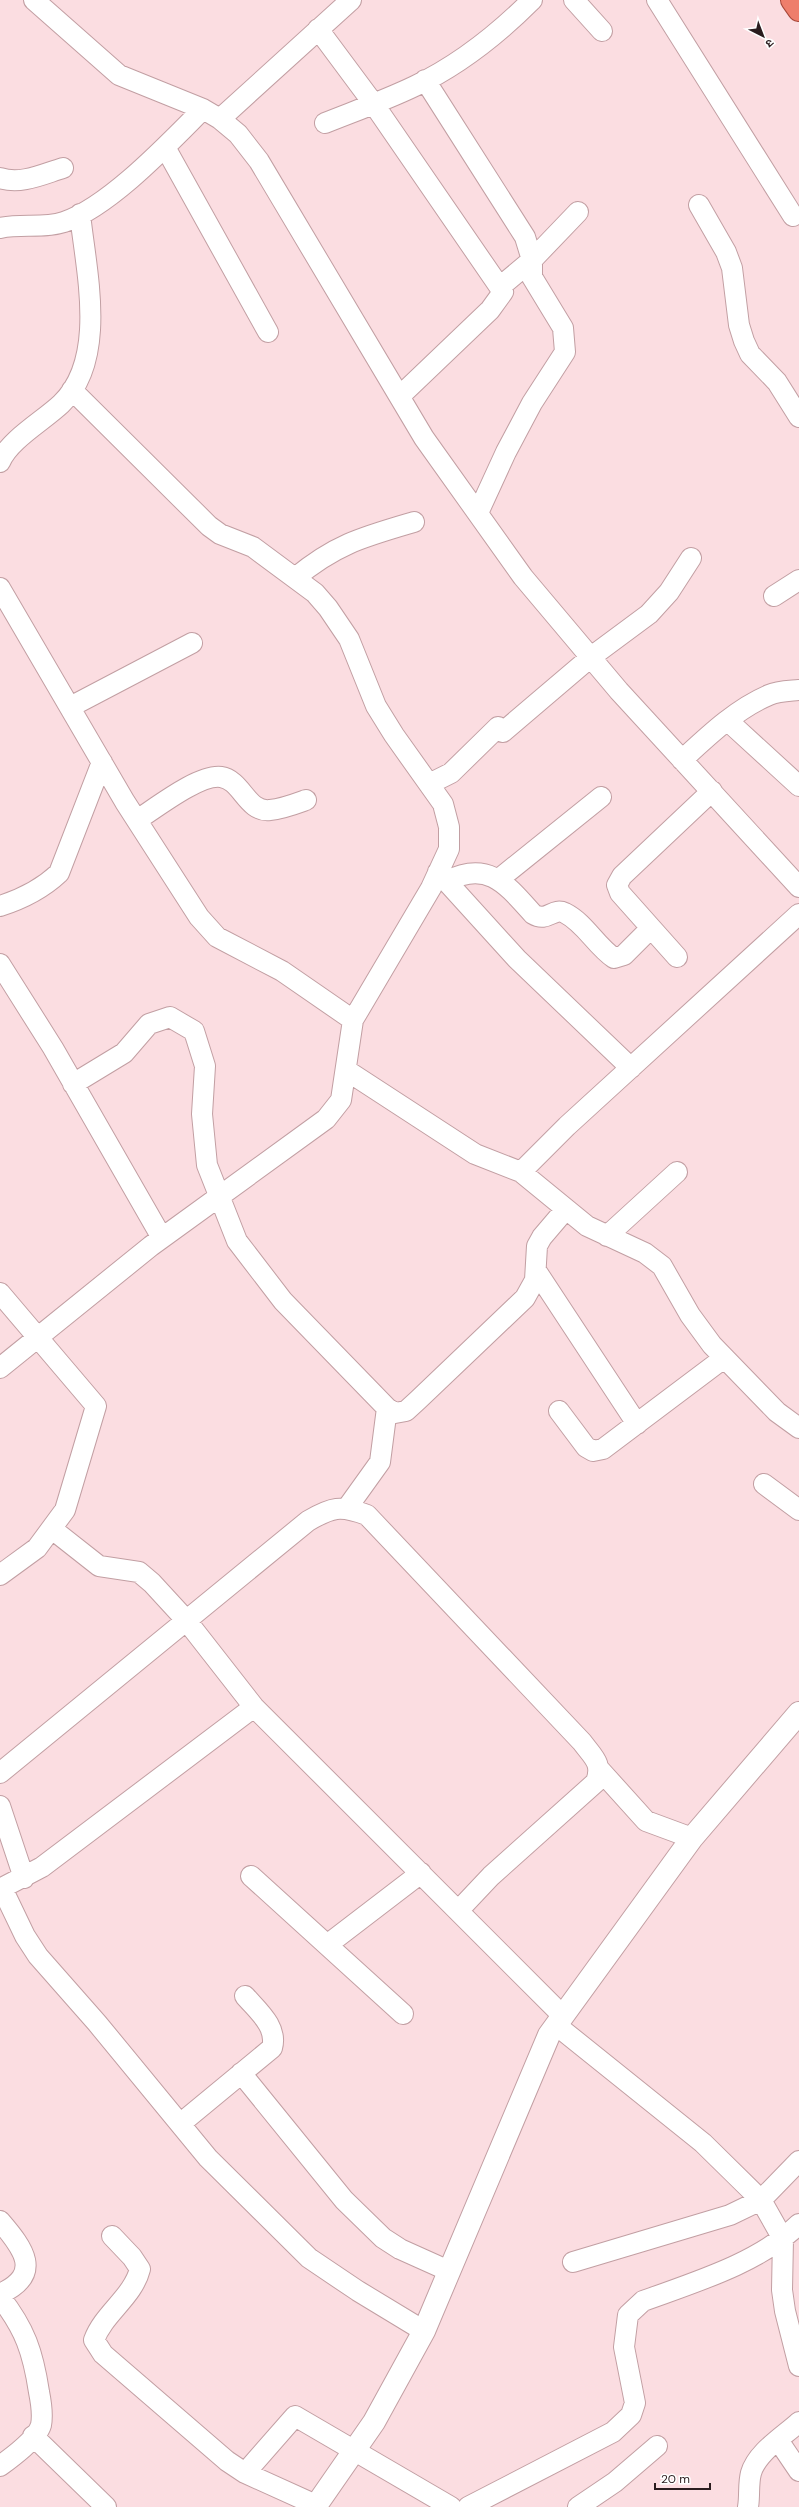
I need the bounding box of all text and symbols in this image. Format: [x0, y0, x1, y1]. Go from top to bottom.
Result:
north arrow [743, 16, 783, 56]
text: उ [762, 36, 777, 51]
scale bar [655, 2465, 710, 2491]
text: 20 m [661, 2471, 690, 2487]

